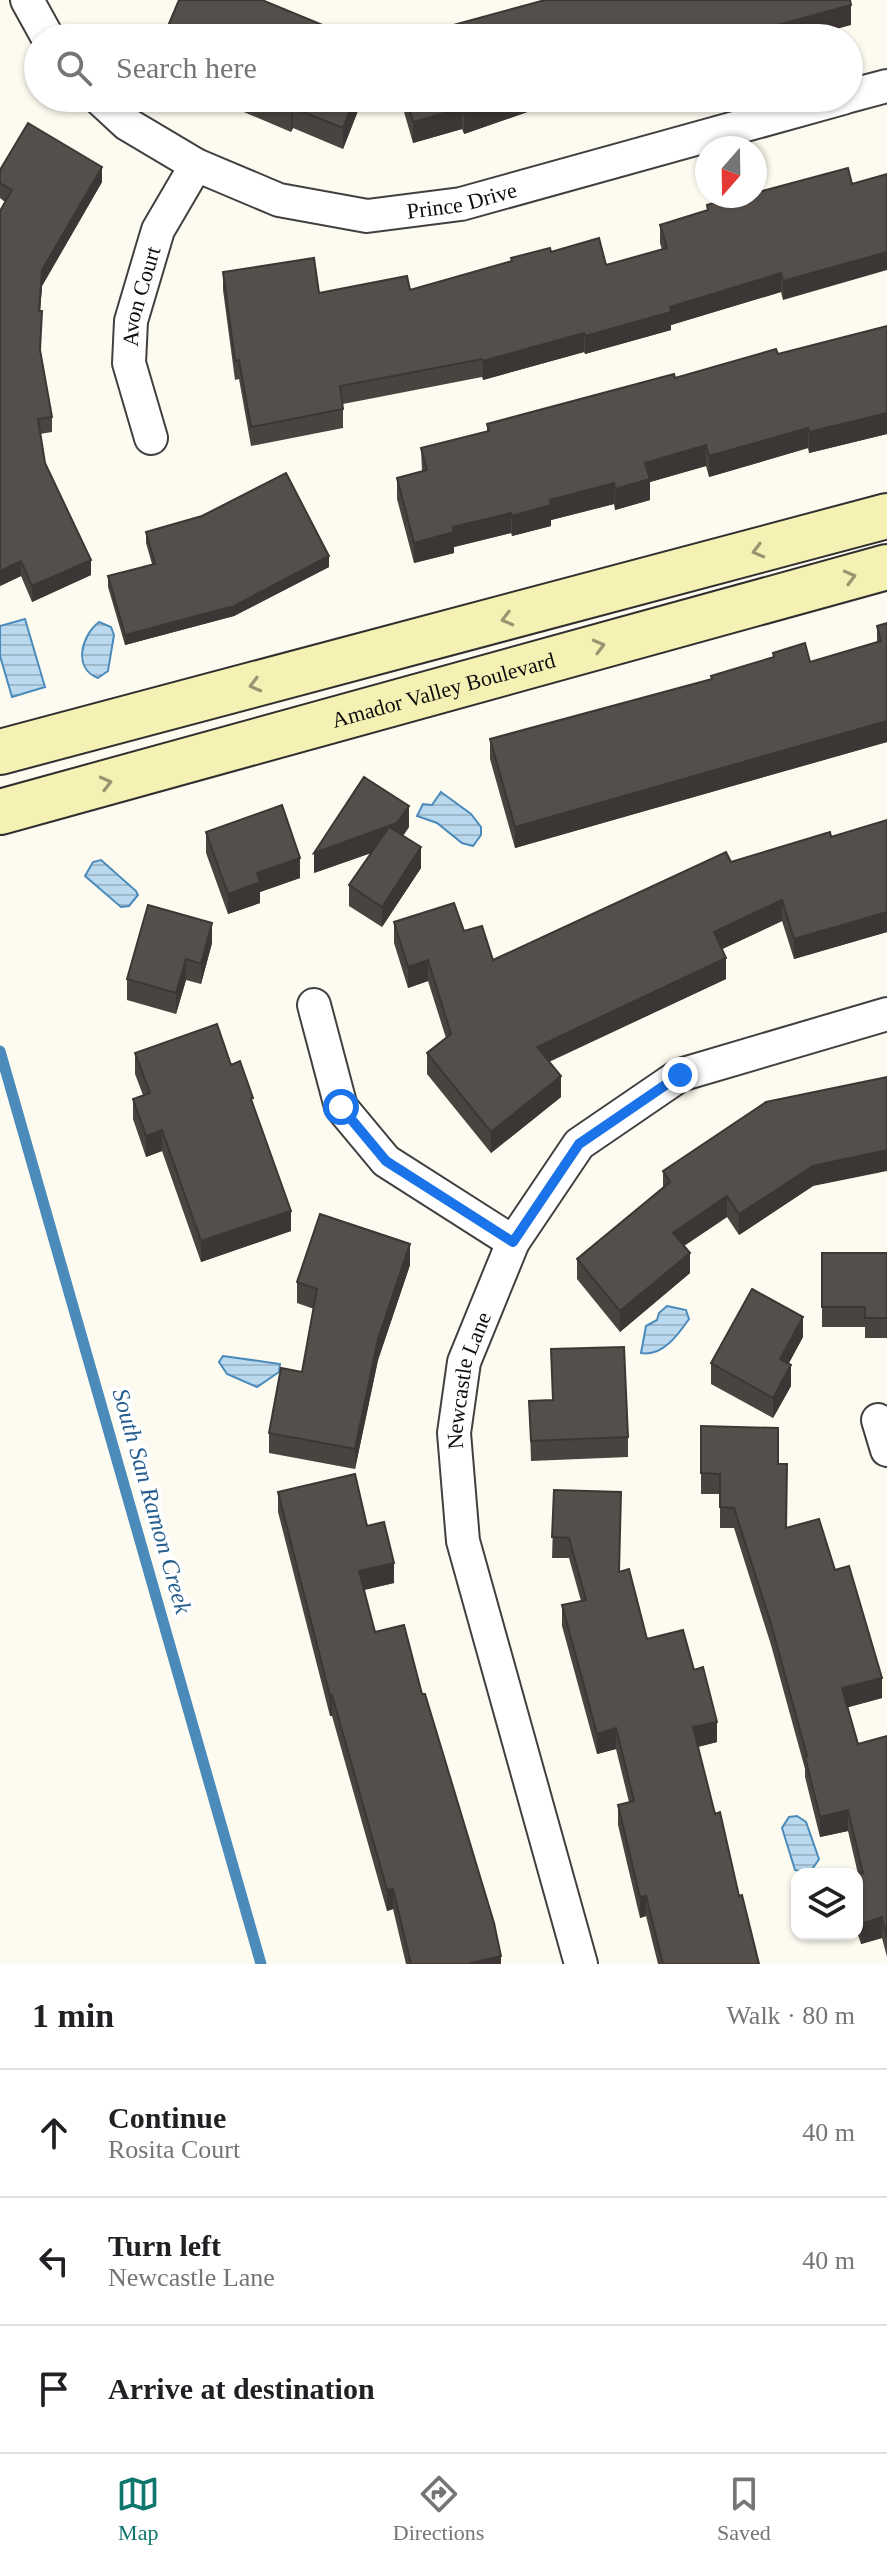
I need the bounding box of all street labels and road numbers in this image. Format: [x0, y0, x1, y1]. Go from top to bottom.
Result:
street label: Prince Drive [405, 177, 519, 223]
street label: Avon Court [117, 243, 165, 347]
street label: Amador Valley Boulevard [329, 647, 558, 732]
street label: Newcastle Lane [442, 1308, 496, 1450]

